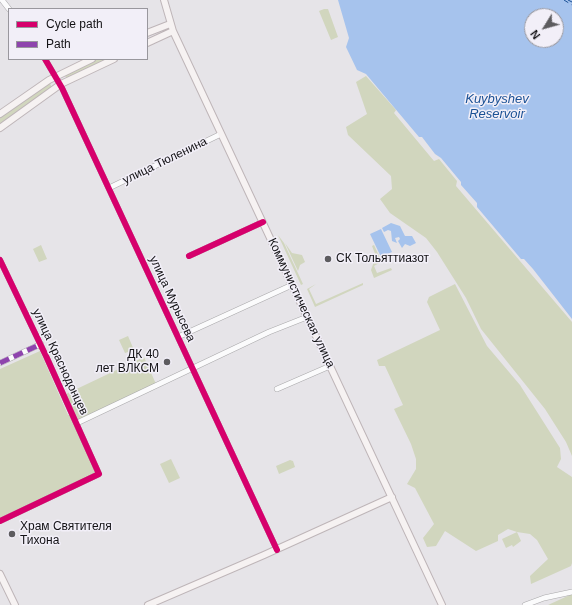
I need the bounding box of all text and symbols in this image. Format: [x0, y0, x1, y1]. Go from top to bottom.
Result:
legend [8, 8, 148, 60]
north arrow [524, 8, 564, 48]
text: Cycle path [46, 17, 103, 31]
text: N [528, 28, 542, 41]
text: Path [46, 37, 71, 51]
water label: Kuybyshev Reservoir [465, 91, 529, 122]
street label: улица Тюленина [120, 134, 210, 188]
street label: Коммунистическая улица [265, 236, 337, 370]
place label: СК Тольяттиазот [336, 252, 429, 266]
street label: улица Мурысева [146, 254, 198, 344]
marker: СК Тольяттиазот [323, 254, 333, 264]
street label: улица Краснодонцев [29, 306, 91, 418]
place label: ДК 40 лет ВЛКСМ [96, 348, 159, 376]
marker: ДК 40 лет ВЛКСМ [162, 357, 172, 367]
place label: Храм Святителя Тихона [20, 520, 112, 548]
marker: Храм Святителя Тихона [7, 529, 17, 539]

